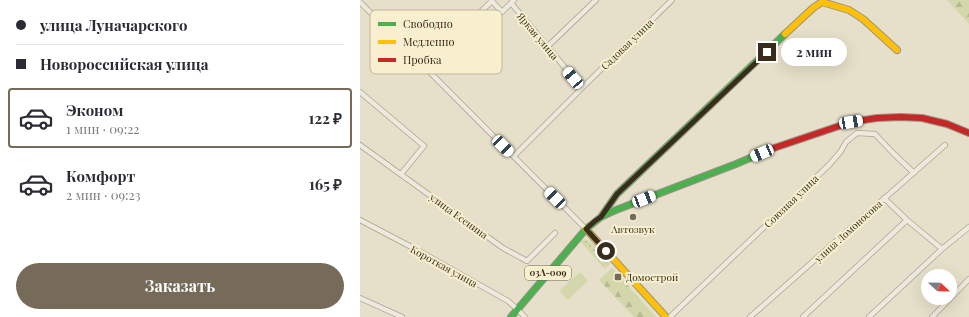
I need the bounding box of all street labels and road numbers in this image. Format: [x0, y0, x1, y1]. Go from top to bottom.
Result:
street label: Яркая улица [513, 9, 562, 63]
street label: Садовая улица [598, 15, 656, 73]
street label: Союзная улица [761, 171, 821, 231]
street label: улица Есенина [426, 189, 491, 242]
street label: улица Ломоносова [810, 197, 885, 266]
street label: Короткая улица [408, 242, 480, 290]
road number: 03А-009 [525, 266, 571, 280]

